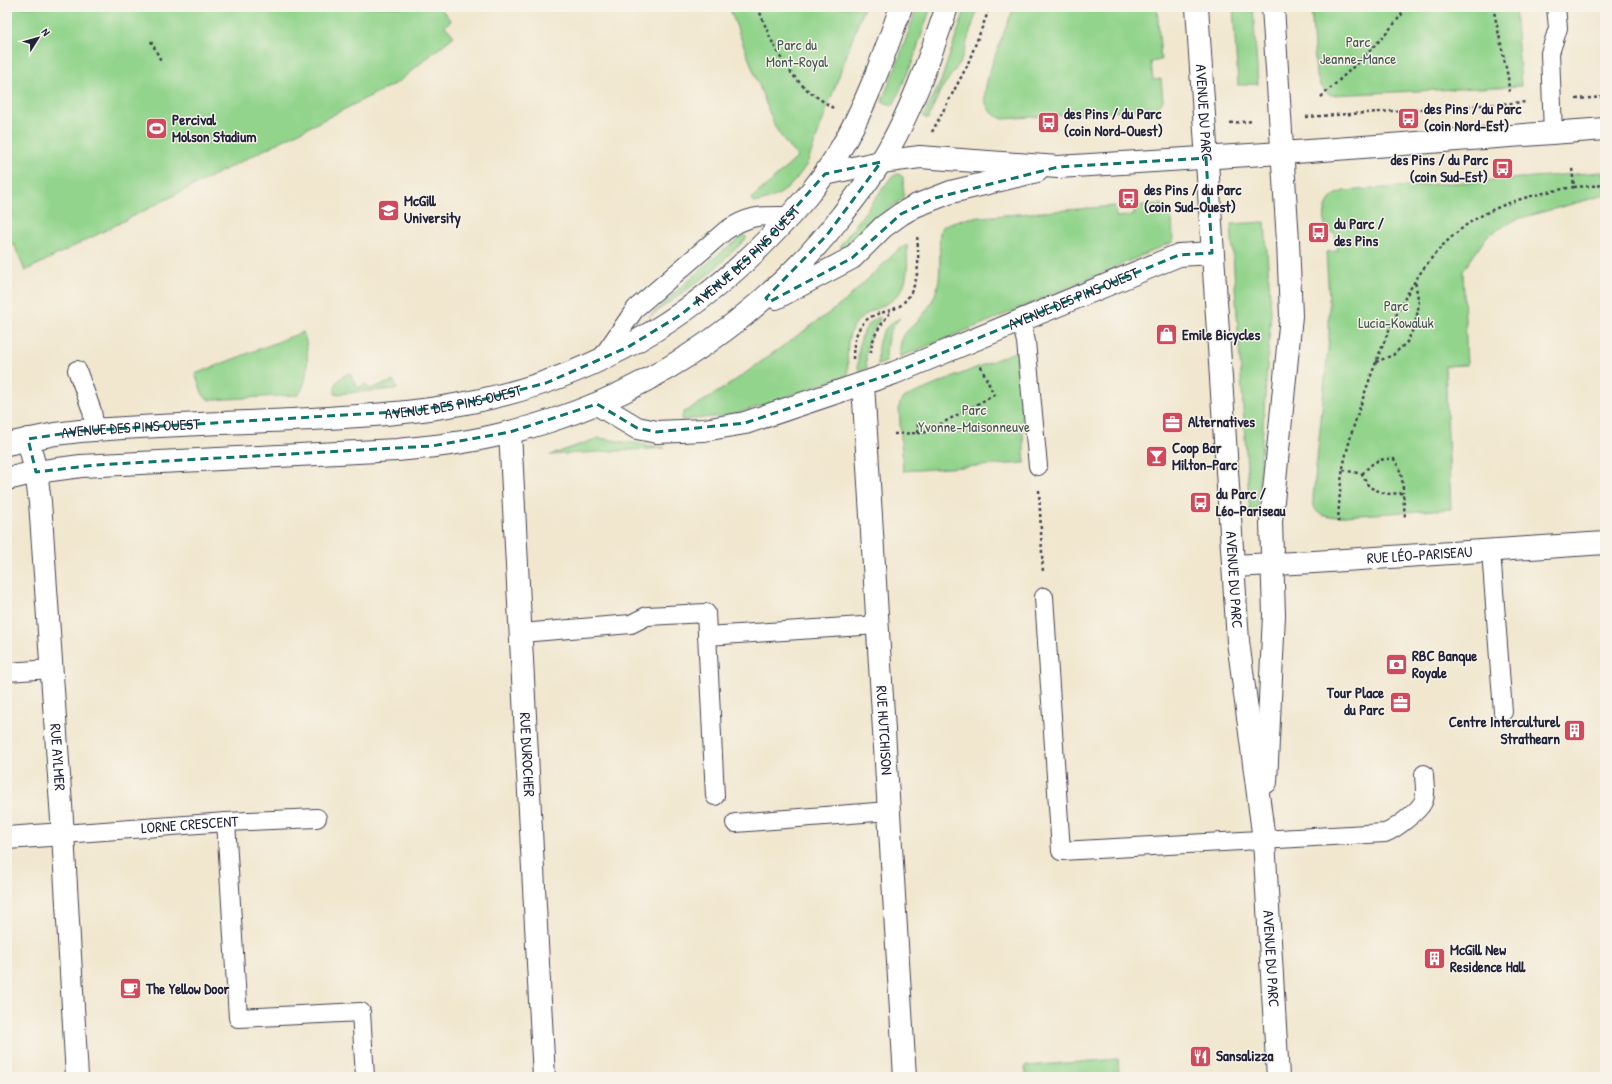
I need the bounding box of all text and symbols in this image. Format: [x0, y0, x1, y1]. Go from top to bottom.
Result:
north arrow [18, 18, 58, 58]
text: N [39, 25, 53, 39]
park label: Parc Jeanne-Mance [1320, 31, 1396, 69]
park label: Parc du Mont-Royal [766, 34, 828, 72]
street label: AVENUE DU PARC [1191, 64, 1218, 162]
place label: des Pins / du Parc (coin Nord-Est) [1424, 98, 1523, 136]
place label: des Pins / du Parc (coin Nord-Ouest) [1064, 103, 1163, 141]
bus stop icon: des Pins / du Parc (coin Nord-Est) [1395, 105, 1421, 131]
place label: Percival Molson Stadium [172, 109, 256, 147]
bus stop icon: des Pins / du Parc (coin Nord-Ouest) [1035, 110, 1061, 136]
sports icon: Percival Molson Stadium [143, 116, 169, 142]
place label: des Pins / du Parc (coin Sud-Est) [1391, 149, 1489, 187]
bus stop icon: des Pins / du Parc (coin Sud-Est) [1490, 156, 1516, 182]
place label: des Pins / du Parc (coin Sud-Ouest) [1144, 179, 1243, 217]
bus stop icon: des Pins / du Parc (coin Sud-Ouest) [1116, 186, 1142, 212]
place label: McGill University [404, 190, 461, 229]
school or university icon: McGill University [376, 197, 402, 223]
street label: AVENUE DES PINS OUEST [689, 200, 805, 310]
place label: du Parc / des Pins [1334, 213, 1384, 251]
bus stop icon: du Parc / des Pins [1306, 220, 1332, 246]
street label: AVENUE DES PINS OUEST [1005, 262, 1142, 335]
park label: Parc Lucia-Kowaluk [1358, 295, 1434, 333]
shop icon: Emile Bicycles [1153, 322, 1179, 348]
place label: Emile Bicycles [1182, 324, 1261, 346]
street label: AVENUE DES PINS OUEST [384, 379, 525, 424]
park label: Parc Yvonne-Maisonneuve [918, 399, 1030, 437]
office icon: Alternatives [1160, 409, 1186, 435]
place label: Alternatives [1188, 411, 1255, 432]
street label: AVENUE DES PINS OUEST [60, 413, 202, 443]
place label: Coop Bar Milton-Parc [1172, 437, 1238, 475]
bar icon: Coop Bar Milton-Parc [1144, 444, 1170, 470]
place label: du Parc / Léo-Pariseau [1216, 483, 1287, 521]
bus stop icon: du Parc / Léo-Pariseau [1187, 490, 1213, 516]
street label: AVENUE DU PARC [1221, 531, 1248, 629]
street label: RUE LÉO-PARISEAU [1366, 541, 1473, 569]
place label: RBC Banque Royale [1412, 645, 1477, 684]
bank icon: RBC Banque Royale [1383, 652, 1409, 678]
place label: Tour Place du Parc [1326, 682, 1385, 720]
street label: RUE HUTCHISON [871, 685, 898, 776]
office icon: Tour Place du Parc [1387, 689, 1413, 715]
place label: Centre Interculturel Strathearn [1449, 711, 1561, 749]
street label: RUE DUROCHER [515, 712, 540, 797]
building icon: Centre Interculturel Strathearn [1562, 718, 1588, 744]
street label: RUE AYLMER [45, 723, 71, 792]
street label: LORNE CRESCENT [140, 810, 240, 838]
street label: AVENUE DU PARC [1258, 910, 1285, 1008]
place label: McGill New Residence Hall [1450, 939, 1526, 977]
building icon: McGill New Residence Hall [1421, 946, 1447, 972]
cafe icon: The Yellow Door [117, 976, 143, 1002]
place label: The Yellow Door [145, 978, 229, 999]
restaurant icon: Sansalizza [1188, 1043, 1214, 1069]
place label: Sansalizza [1216, 1045, 1273, 1066]

